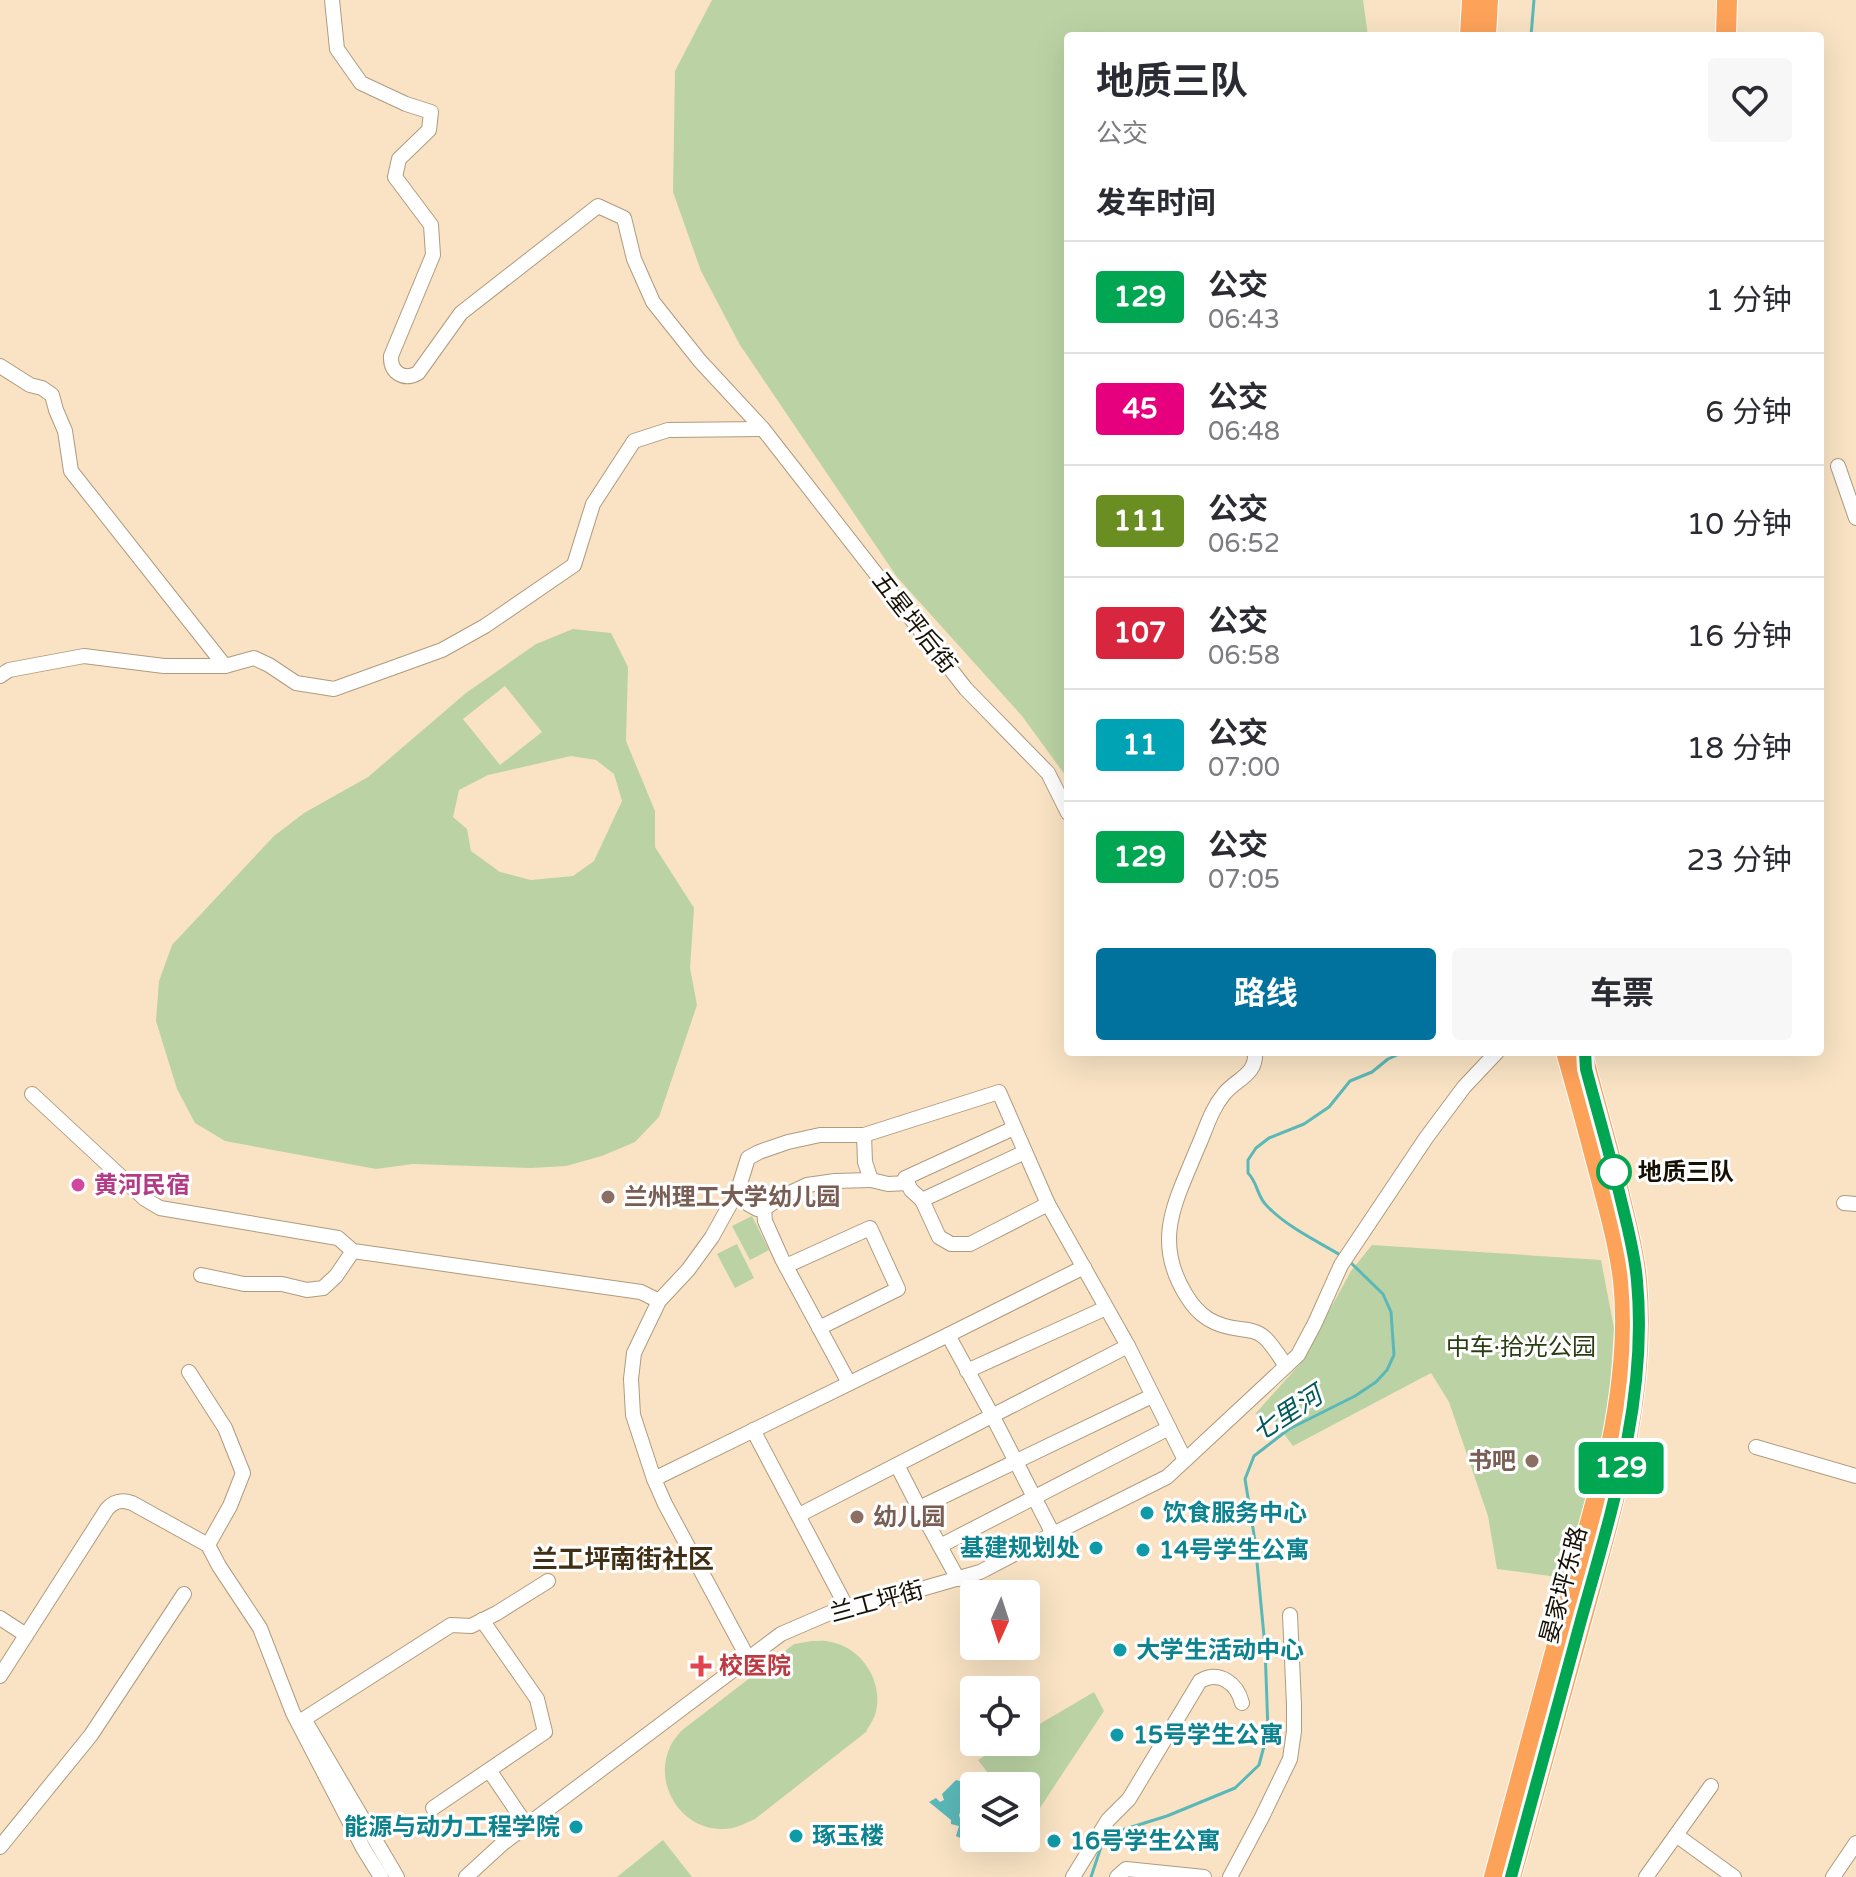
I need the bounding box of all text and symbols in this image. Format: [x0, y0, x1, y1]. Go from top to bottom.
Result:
button: heart [1708, 58, 1792, 142]
text: 地质三队 [1096, 59, 1248, 105]
text: 公交 [1096, 118, 1148, 149]
text: 发车时间 [1096, 185, 1216, 222]
text: 公交 [1208, 267, 1268, 304]
text: 129 [1114, 280, 1166, 314]
text: 1 分钟 [1705, 282, 1792, 319]
text: 06:43 [1208, 304, 1280, 335]
text: 公交 [1208, 379, 1268, 416]
text: 45 [1122, 392, 1158, 426]
text: 6 分钟 [1705, 394, 1792, 431]
text: 06:48 [1208, 416, 1280, 447]
text: 公交 [1208, 491, 1268, 528]
text: 111 [1114, 504, 1166, 538]
text: 10 分钟 [1687, 506, 1792, 543]
text: 06:52 [1208, 528, 1280, 559]
street label: 五星坪后街 [866, 567, 962, 679]
text: 公交 [1208, 603, 1268, 640]
text: 107 [1114, 616, 1166, 650]
text: 16 分钟 [1687, 618, 1792, 655]
text: 06:58 [1208, 640, 1280, 671]
text: 公交 [1208, 715, 1268, 752]
text: 11 [1122, 728, 1158, 762]
text: 18 分钟 [1687, 730, 1792, 767]
text: 07:00 [1208, 752, 1280, 783]
text: 公交 [1208, 827, 1268, 864]
text: 129 [1114, 840, 1166, 874]
text: 23 分钟 [1687, 842, 1792, 879]
text: 07:05 [1208, 864, 1280, 895]
button: 路线 [1096, 948, 1436, 1040]
button: 车票 [1452, 948, 1792, 1040]
marker: 地质三队 [1597, 1155, 1631, 1189]
place label: 地质三队 [1638, 1158, 1734, 1187]
place label: 黄河民宿 [94, 1171, 190, 1200]
marker: 黄河民宿 [69, 1176, 87, 1194]
place label: 兰州理工大学幼儿园 [624, 1183, 840, 1212]
marker: 兰州理工大学幼儿园 [599, 1188, 617, 1206]
park label: 中车·拾光公园 [1446, 1333, 1596, 1362]
water label: 七里河 [1246, 1377, 1332, 1448]
line badge: 129 [1575, 1442, 1667, 1494]
place label: 书吧 [1468, 1447, 1516, 1476]
text: 129 [1595, 1451, 1647, 1485]
marker: 书吧 [1523, 1452, 1541, 1470]
place label: 饮食服务中心 [1163, 1499, 1307, 1528]
place label: 幼儿园 [873, 1503, 945, 1532]
marker: 饮食服务中心 [1138, 1504, 1156, 1522]
marker: 幼儿园 [848, 1508, 866, 1526]
street label: 晏家坪东路 [1534, 1523, 1594, 1647]
place label: 基建规划处 [960, 1534, 1080, 1563]
place label: 14号学生公寓 [1159, 1536, 1309, 1565]
marker: 基建规划处 [1087, 1539, 1105, 1557]
marker: 14号学生公寓 [1134, 1541, 1152, 1559]
district label: 兰工坪南街社区 [532, 1544, 714, 1575]
street label: 兰工坪街 [827, 1576, 927, 1628]
north arrow [960, 1580, 1040, 1660]
map controls [960, 1580, 1040, 1852]
place label: 大学生活动中心 [1136, 1636, 1304, 1665]
marker: 大学生活动中心 [1111, 1641, 1129, 1659]
place label: 校医院 [719, 1652, 791, 1681]
marker: 校医院 [690, 1655, 712, 1677]
button: locate [960, 1676, 1040, 1756]
place label: 15号学生公寓 [1133, 1721, 1283, 1750]
marker: 15号学生公寓 [1108, 1726, 1126, 1744]
button: layers [960, 1772, 1040, 1852]
place label: 能源与动力工程学院 [344, 1813, 560, 1842]
marker: 能源与动力工程学院 [567, 1818, 585, 1836]
place label: 琢玉楼 [812, 1822, 884, 1851]
marker: 琢玉楼 [787, 1827, 805, 1845]
place label: 16号学生公寓 [1070, 1827, 1220, 1856]
marker: 16号学生公寓 [1045, 1832, 1063, 1850]

